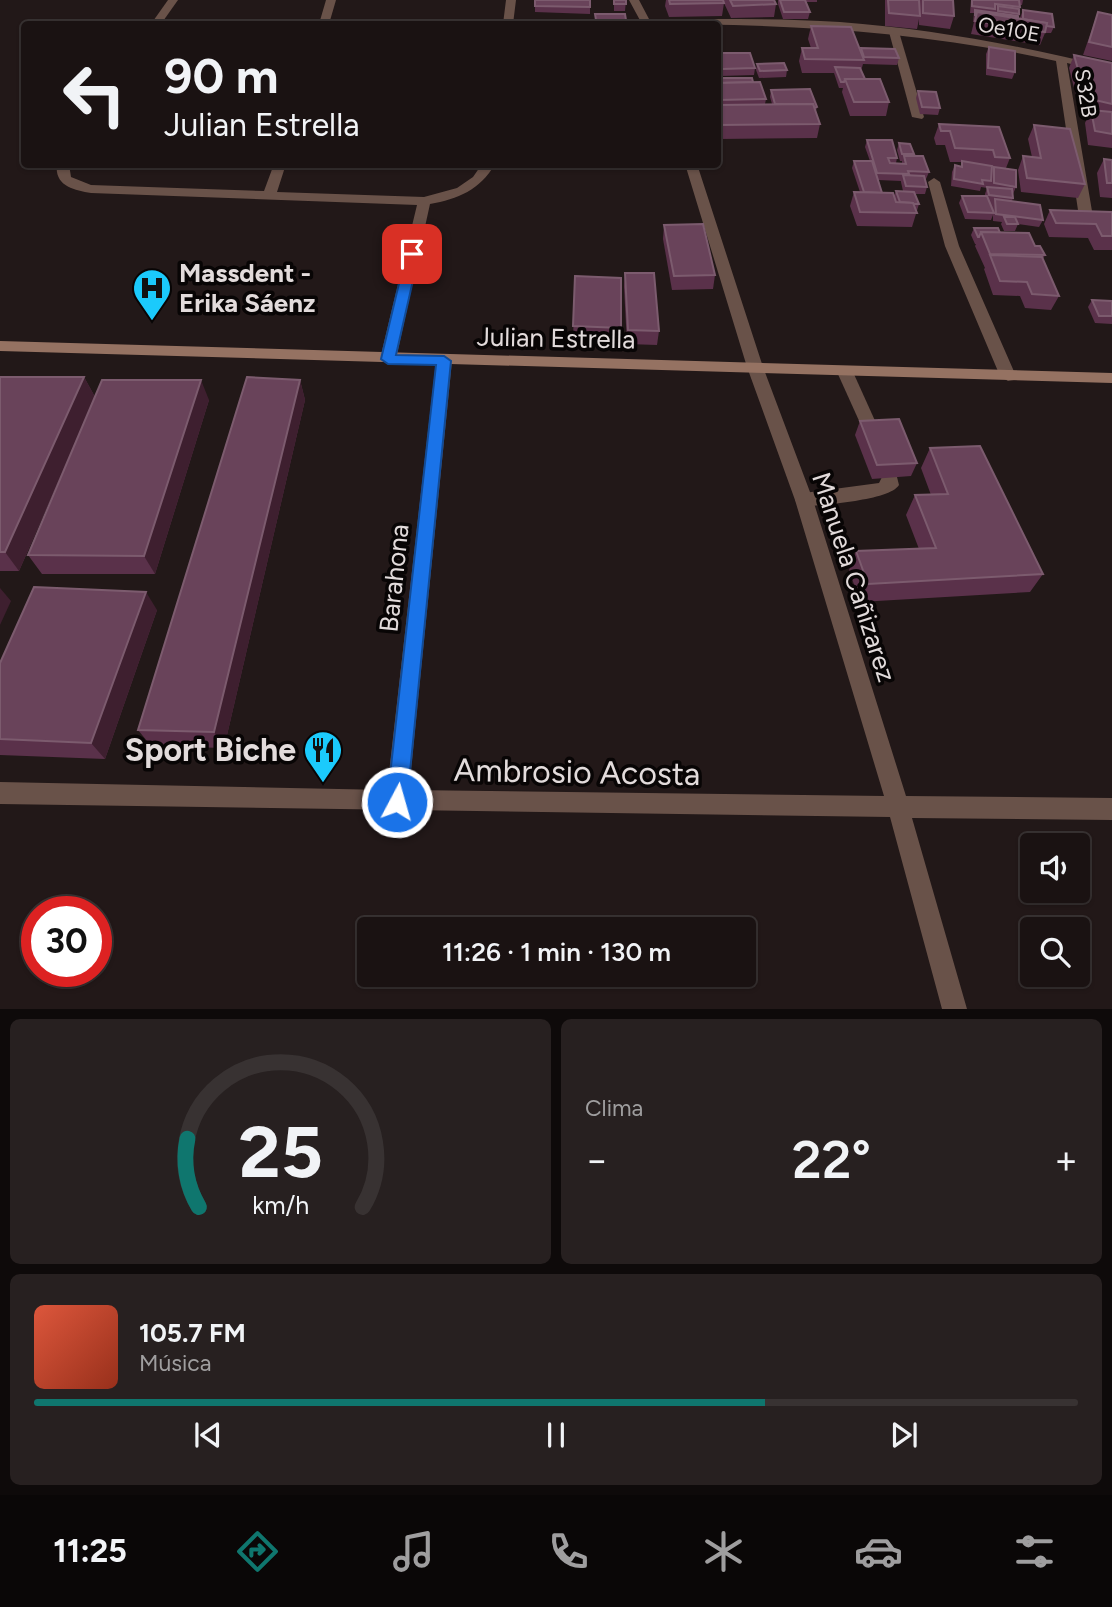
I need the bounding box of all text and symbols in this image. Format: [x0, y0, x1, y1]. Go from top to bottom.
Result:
street label: Oe10E [976, 11, 1042, 47]
text: 90 m [164, 46, 279, 105]
icon: left [49, 49, 140, 140]
street label: S32B [1070, 67, 1102, 119]
text: Julian Estrella [164, 106, 360, 144]
pin [382, 224, 442, 284]
icon: arrive [393, 235, 431, 273]
place label: Massdent - Erika Sáenz [179, 257, 315, 319]
hospital icon: Massdent - Erika Sáenz [131, 267, 173, 322]
street label: Julian Estrella [476, 321, 636, 355]
street label: Manuela Cañizarez [805, 468, 903, 686]
street label: Barahona [372, 522, 416, 634]
restaurant icon: Sport Biche [302, 729, 344, 784]
place label: Sport Biche [125, 731, 296, 769]
street label: Ambrosio Acosta [453, 751, 701, 793]
position arrow [360, 765, 434, 839]
map controls [1020, 833, 1090, 987]
button: sound [1020, 833, 1090, 903]
speed limit sign: 30 [21, 896, 112, 987]
button: search [1020, 917, 1090, 987]
text: 11:26 · 1 min · 130 m [442, 936, 671, 968]
text: Clima [585, 1094, 643, 1122]
text: 25 [238, 1109, 323, 1196]
text: 22° [792, 1129, 871, 1191]
text: − [585, 1137, 609, 1183]
text: + [1054, 1137, 1078, 1183]
text: km/h [252, 1190, 309, 1220]
text: 105.7 FM [139, 1317, 246, 1349]
text: Música [139, 1349, 212, 1377]
icon: previous [189, 1416, 227, 1454]
icon: pause [537, 1416, 575, 1454]
icon: next [885, 1416, 923, 1454]
icon: directions [233, 1527, 282, 1576]
icon: music [389, 1527, 438, 1576]
icon: phone [544, 1527, 593, 1576]
icon: climate [699, 1527, 748, 1576]
icon: car [854, 1527, 903, 1576]
icon: filters [1010, 1527, 1059, 1576]
text: 11:25 [53, 1532, 127, 1570]

